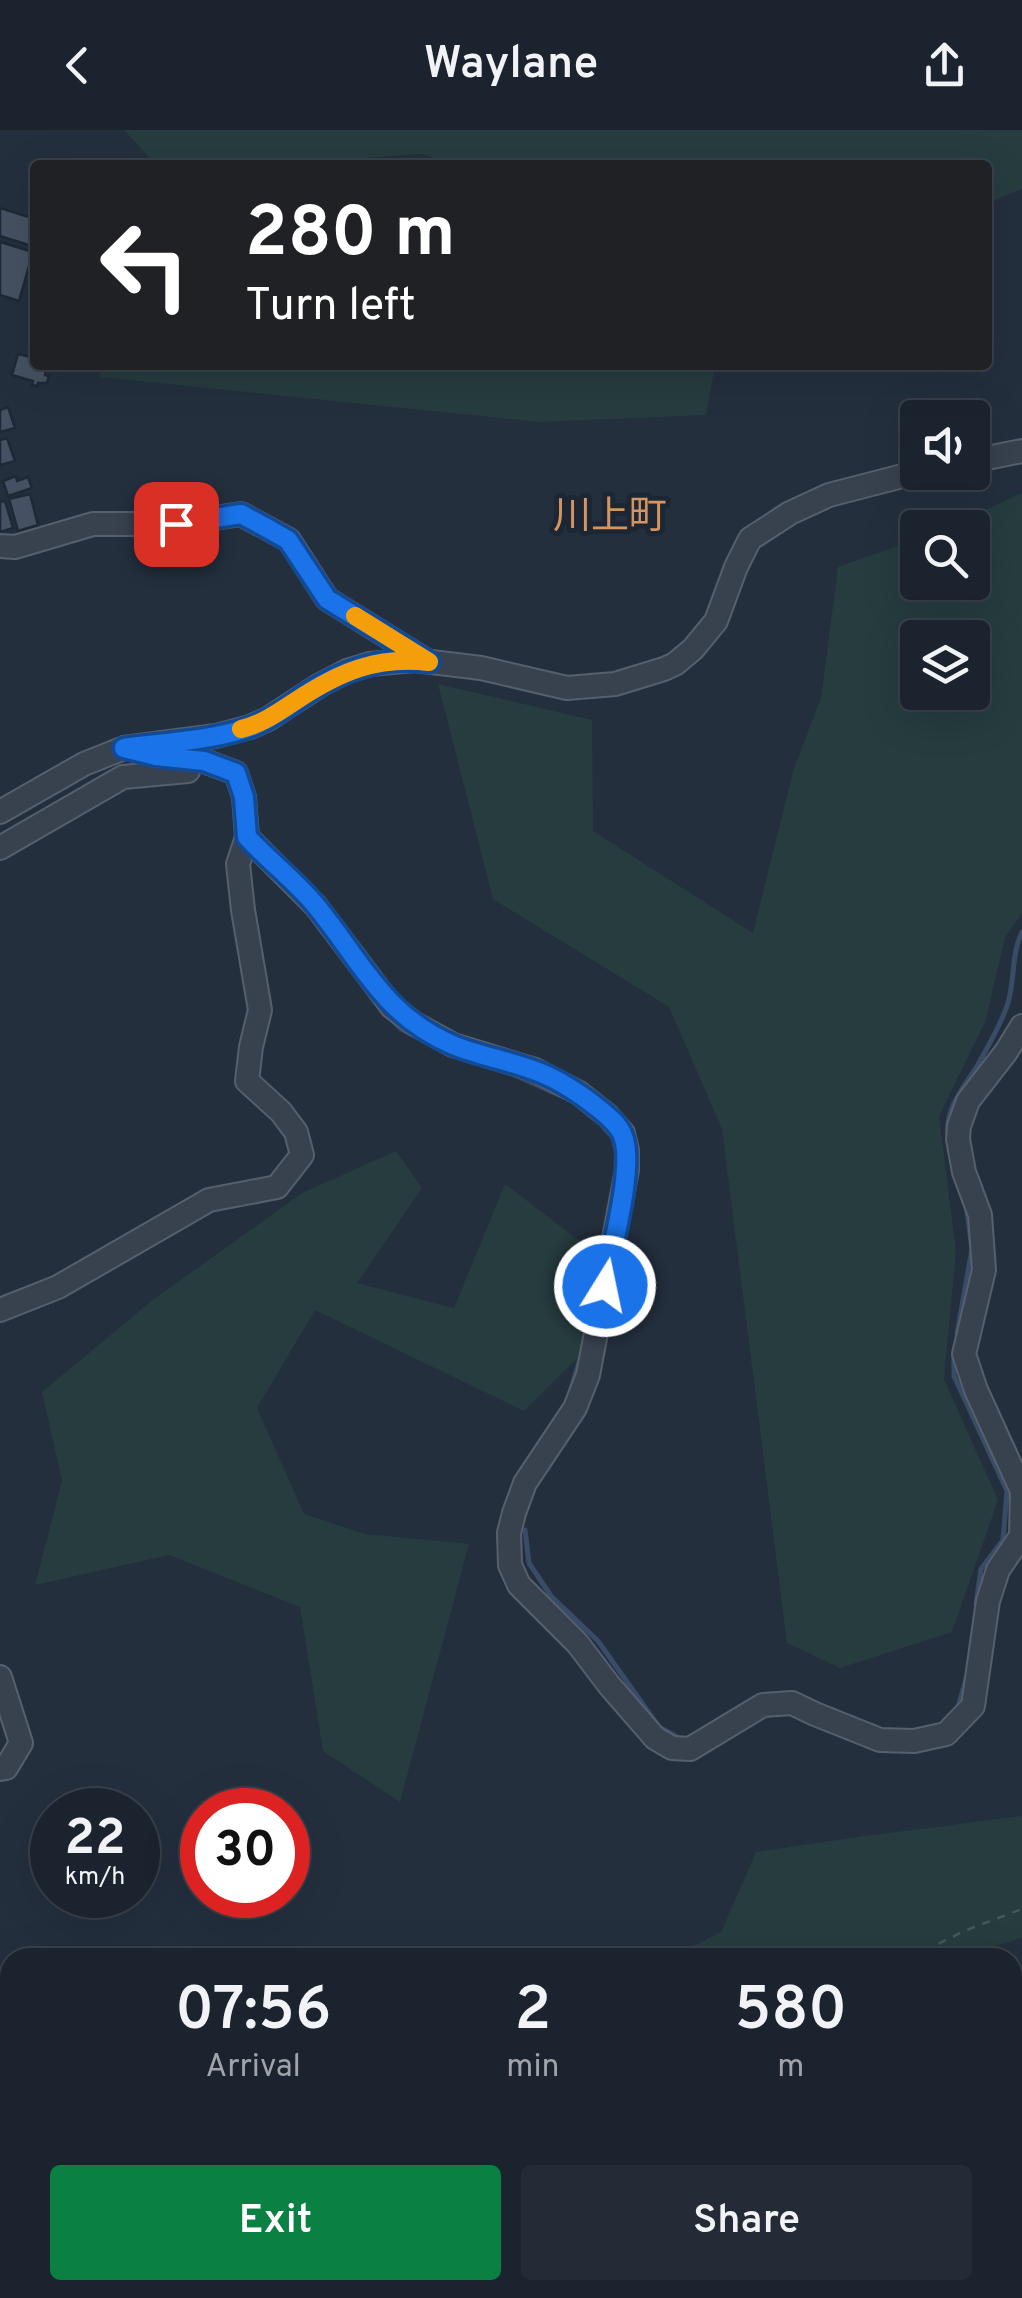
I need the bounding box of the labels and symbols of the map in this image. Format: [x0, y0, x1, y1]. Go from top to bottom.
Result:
pin [134, 482, 219, 567]
district label: 川上町 [553, 494, 667, 543]
position arrow [553, 1234, 657, 1338]
speed limit sign: 30 [180, 1788, 310, 1918]

